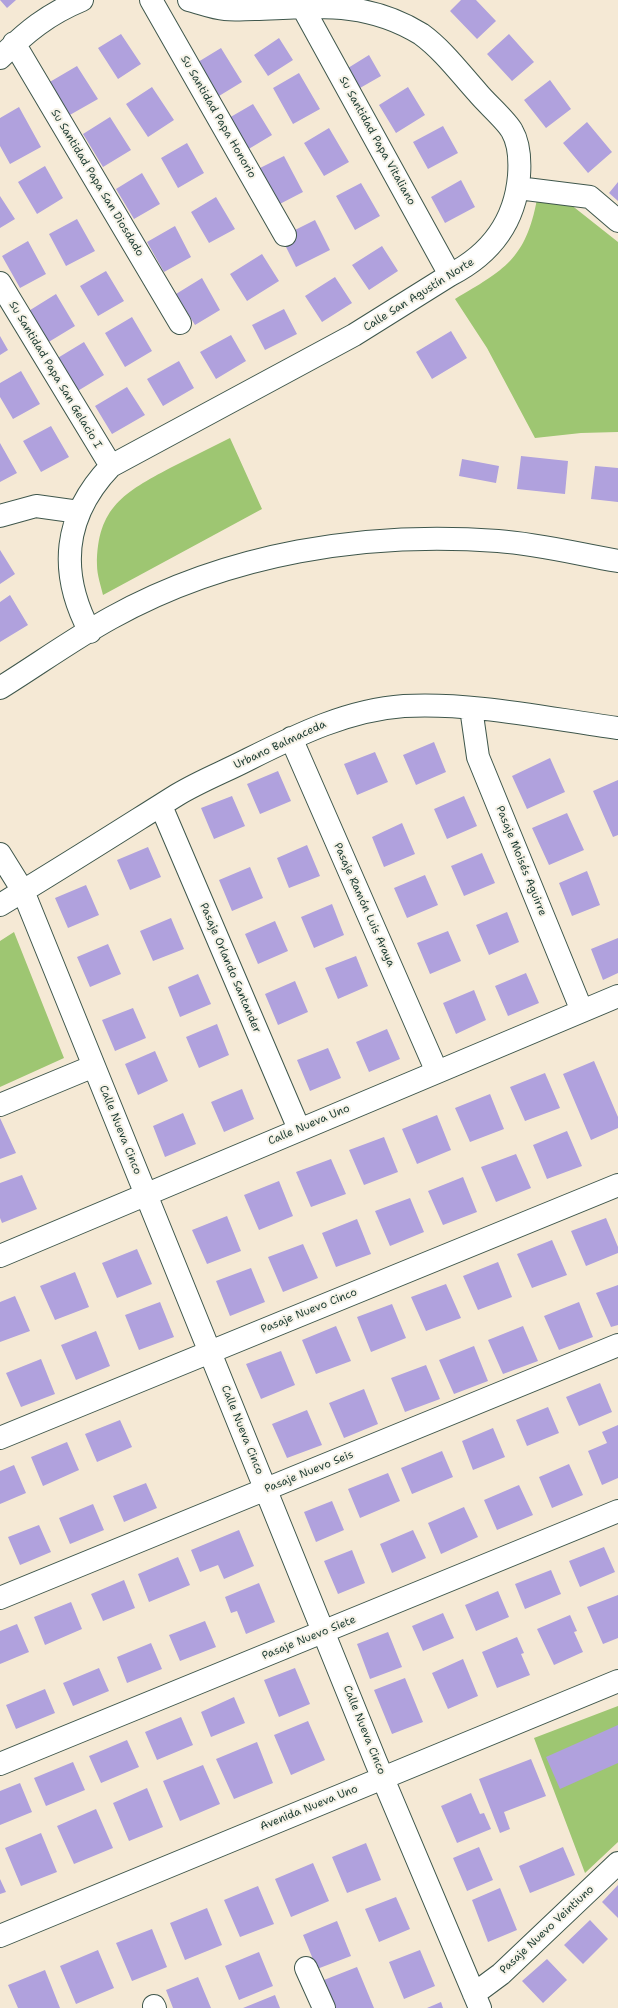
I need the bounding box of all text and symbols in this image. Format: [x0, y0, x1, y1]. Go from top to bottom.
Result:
street label: Su Santidad Papa Honorio [178, 53, 258, 181]
street label: Su Santidad Papa Vitaliano [336, 74, 418, 208]
street label: Su Santidad Papa San Diosdado [48, 107, 146, 259]
street label: Calle San Agustín Norte [361, 256, 477, 334]
street label: Su Santidad Papa San Gelacio I [6, 299, 104, 451]
street label: Urbano Balmaceda [232, 718, 328, 772]
street label: Pasaje Moisés Aguirre [493, 804, 549, 918]
street label: Pasaje Ramón Luis Araya [331, 841, 397, 969]
street label: Pasaje Orlando Santander [197, 901, 263, 1035]
street label: Calle Nueva Cinco [96, 1083, 144, 1177]
street label: Calle Nueva Uno [266, 1102, 352, 1148]
street label: Pasaje Nuevo Cinco [259, 1286, 359, 1336]
street label: Calle Nueva Cinco [218, 1383, 266, 1477]
street label: Pasaje Nuevo Seis [263, 1448, 355, 1496]
street label: Pasaje Nuevo Siete [260, 1613, 358, 1663]
street label: Calle Nueva Cinco [340, 1683, 388, 1777]
street label: Avenida Nueva Uno [258, 1782, 360, 1834]
street label: Pasaje Nuevo Veintiuno [497, 1883, 597, 1977]

